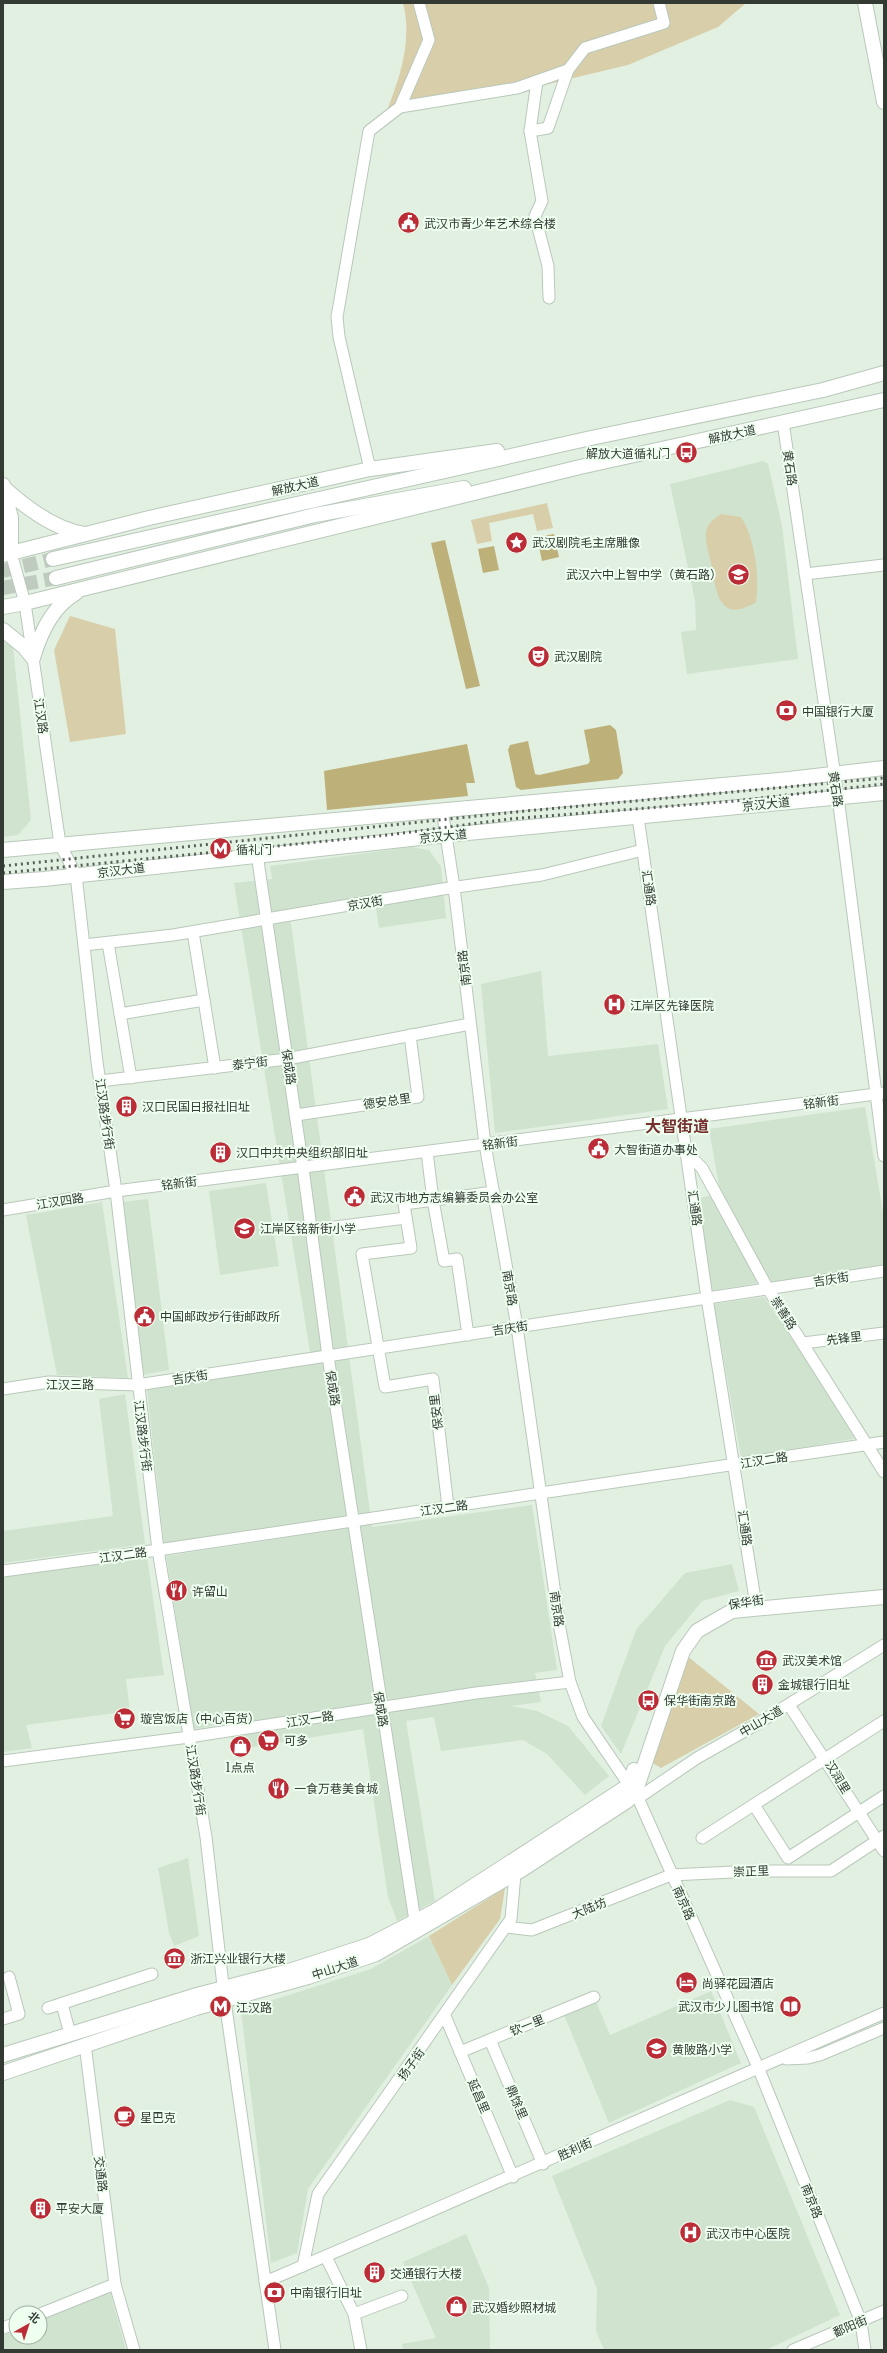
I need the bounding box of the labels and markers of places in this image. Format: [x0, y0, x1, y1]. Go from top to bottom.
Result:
public building icon: 武汉市青少年艺术综合楼 [396, 210, 422, 236]
place label: 武汉市青少年艺术综合楼 [424, 216, 556, 231]
bus stop icon: 解放大道循礼门 [673, 440, 699, 466]
place label: 解放大道循礼门 [586, 446, 670, 461]
place icon: 武汉剧院毛主席雕像 [504, 529, 530, 555]
place label: 武汉剧院毛主席雕像 [532, 535, 640, 550]
school or university icon: 武汉六中上智中学（黄石路） [725, 561, 751, 587]
place label: 武汉六中上智中学（黄石路） [566, 567, 722, 582]
theatre icon: 武汉剧院 [525, 643, 551, 669]
place label: 武汉剧院 [554, 649, 602, 664]
bank icon: 中国银行大厦 [774, 698, 800, 724]
place label: 中国银行大厦 [802, 704, 874, 719]
metro station icon: 循礼门 [207, 836, 233, 862]
place label: 循礼门 [236, 842, 272, 857]
hospital icon: 江岸区先锋医院 [601, 992, 627, 1018]
place label: 江岸区先锋医院 [630, 998, 714, 1013]
building icon: 汉口民国日报社旧址 [114, 1093, 140, 1119]
place label: 汉口民国日报社旧址 [142, 1099, 250, 1114]
public building icon: 大智街道办事处 [586, 1136, 612, 1162]
building icon: 汉口中共中央组织部旧址 [208, 1139, 234, 1165]
place label: 大智街道办事处 [614, 1142, 698, 1157]
place label: 汉口中共中央组织部旧址 [236, 1145, 368, 1160]
public building icon: 武汉市地方志编纂委员会办公室 [342, 1184, 368, 1210]
place label: 武汉市地方志编纂委员会办公室 [370, 1190, 538, 1205]
school or university icon: 江岸区铭新街小学 [231, 1215, 257, 1241]
place label: 江岸区铭新街小学 [260, 1221, 356, 1236]
public building icon: 中国邮政步行街邮政所 [131, 1303, 157, 1329]
place label: 中国邮政步行街邮政所 [160, 1309, 280, 1324]
restaurant icon: 许留山 [163, 1578, 189, 1604]
place label: 许留山 [192, 1584, 228, 1599]
museum icon: 武汉美术馆 [754, 1647, 780, 1673]
place label: 武汉美术馆 [782, 1653, 842, 1668]
building icon: 金城银行旧址 [750, 1671, 776, 1697]
place label: 金城银行旧址 [778, 1677, 850, 1692]
bus stop icon: 保华街南京路 [636, 1687, 662, 1713]
place label: 保华街南京路 [664, 1693, 736, 1708]
supermarket icon: 璇宫饭店（中心百货） [111, 1705, 137, 1731]
place label: 璇宫饭店（中心百货） [140, 1711, 260, 1726]
supermarket icon: 可多 [256, 1727, 282, 1753]
shop icon: 1点点 [227, 1733, 253, 1759]
place label: 可多 [284, 1733, 308, 1748]
place label: 1点点 [225, 1760, 255, 1775]
restaurant icon: 一食万巷美食城 [265, 1775, 291, 1801]
place label: 一食万巷美食城 [294, 1781, 378, 1796]
museum icon: 浙江兴业银行大楼 [162, 1945, 188, 1971]
place label: 浙江兴业银行大楼 [190, 1951, 286, 1966]
hotel icon: 尚驿花园酒店 [673, 1970, 699, 1996]
place label: 尚驿花园酒店 [702, 1976, 774, 1991]
library icon: 武汉市少儿图书馆 [777, 1993, 803, 2019]
metro station icon: 江汉路 [207, 1994, 233, 2020]
place label: 武汉市少儿图书馆 [678, 1999, 774, 2014]
place label: 江汉路 [236, 2000, 272, 2015]
school or university icon: 黄陂路小学 [644, 2036, 670, 2062]
place label: 黄陂路小学 [672, 2042, 732, 2057]
cafe icon: 星巴克 [111, 2104, 137, 2130]
place label: 星巴克 [140, 2110, 176, 2125]
building icon: 平安大厦 [28, 2195, 54, 2221]
place label: 平安大厦 [56, 2201, 104, 2216]
hospital icon: 武汉市中心医院 [677, 2220, 703, 2246]
place label: 武汉市中心医院 [706, 2226, 790, 2241]
building icon: 交通银行大楼 [362, 2260, 388, 2286]
place label: 交通银行大楼 [390, 2266, 462, 2281]
bank icon: 中南银行旧址 [261, 2279, 287, 2305]
place label: 中南银行旧址 [290, 2285, 362, 2300]
shop icon: 武汉婚纱照材城 [443, 2294, 469, 2320]
place label: 武汉婚纱照材城 [472, 2300, 556, 2315]

